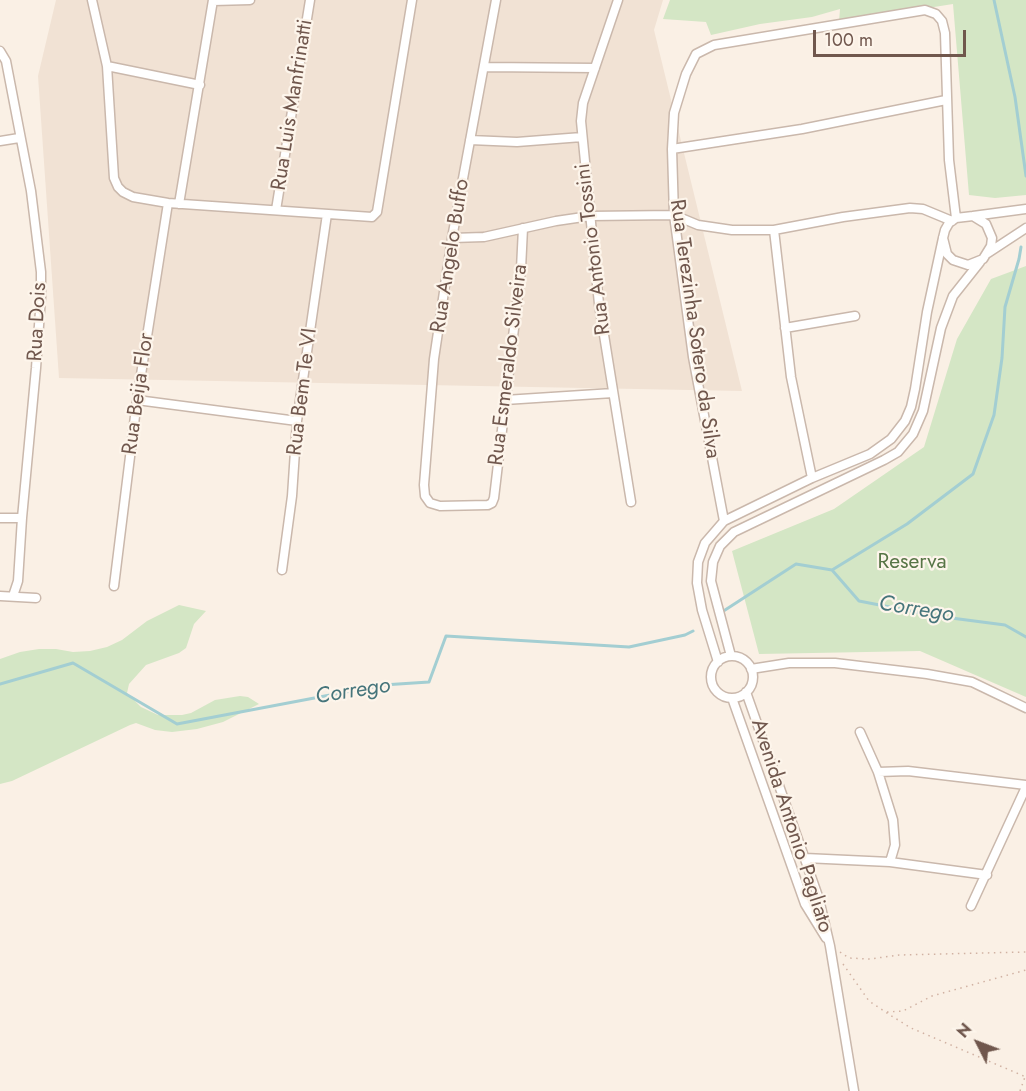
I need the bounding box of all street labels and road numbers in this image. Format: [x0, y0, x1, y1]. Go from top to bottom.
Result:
street label: Rua Luis Manfrinatti [267, 18, 319, 192]
street label: Rua Antonio Tossini [571, 162, 617, 336]
street label: Rua Angelo Buffo [426, 177, 476, 335]
street label: Rua Terezinha Sotero da Silva [663, 198, 725, 460]
street label: Rua Esmeraldo Silveira [484, 263, 534, 467]
street label: Rua Dois [23, 282, 53, 362]
street label: Rua Bem Te VI [283, 327, 323, 457]
street label: Rua Beija Flor [118, 331, 160, 457]
street label: Avenida Antonio Pagliato [745, 716, 837, 936]

